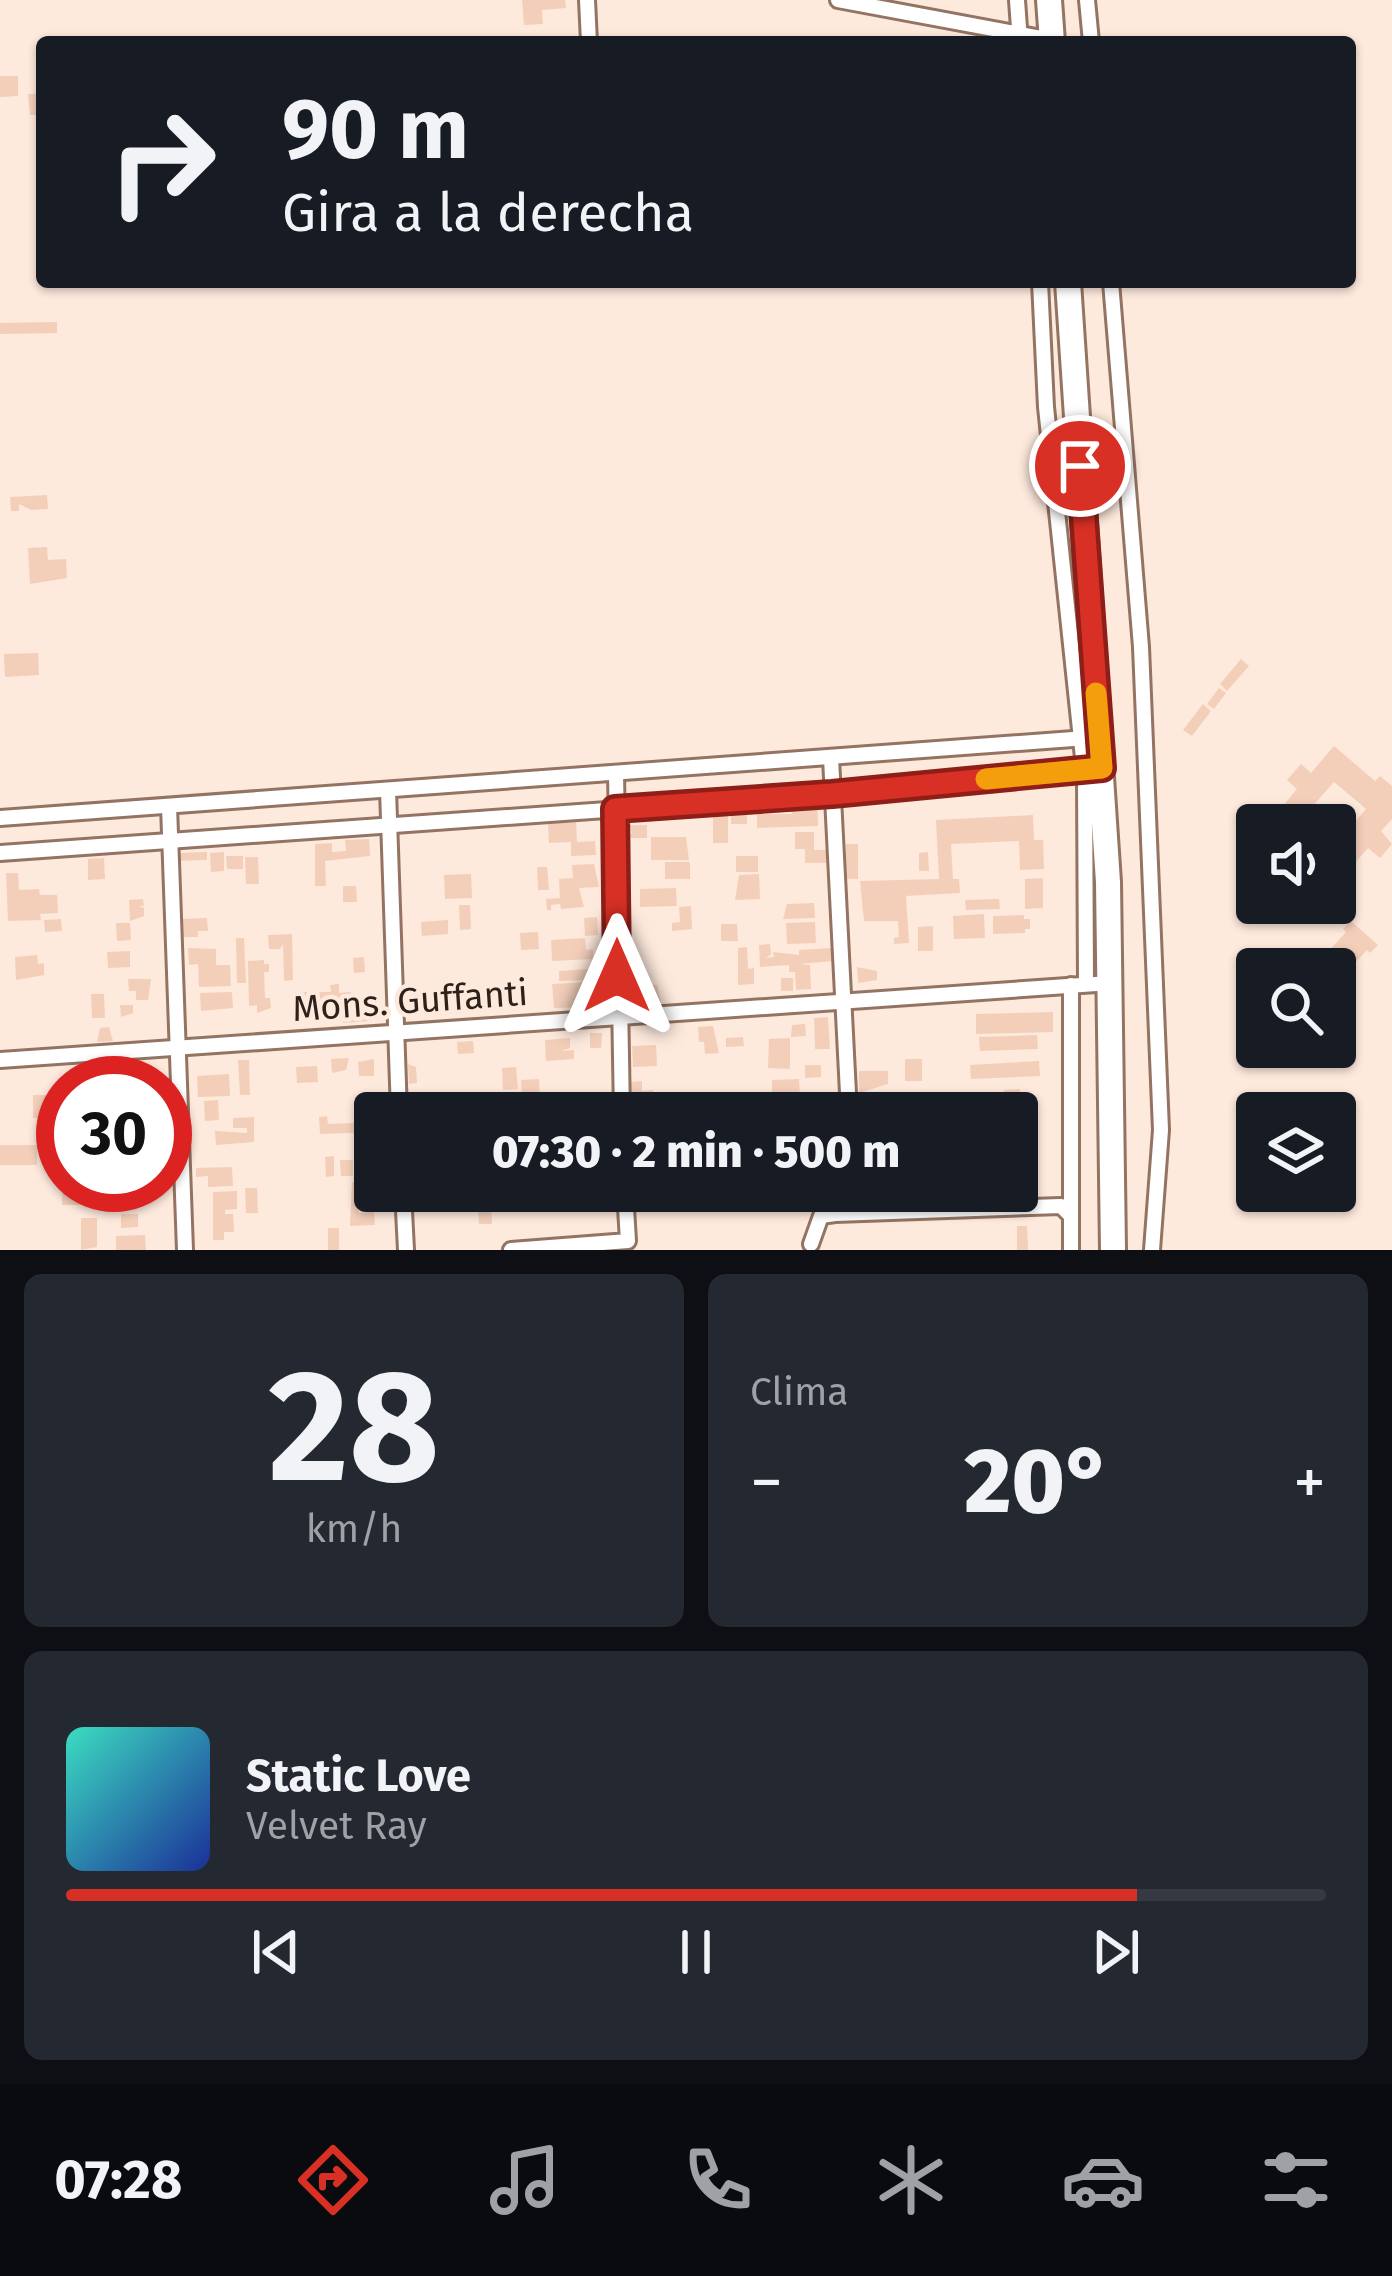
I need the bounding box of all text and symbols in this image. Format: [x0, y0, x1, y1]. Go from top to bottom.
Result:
text: 90 m [282, 79, 469, 180]
icon: right [84, 84, 240, 240]
text: Gira a la derecha [282, 181, 694, 245]
pin [1029, 415, 1131, 517]
icon: arrive [1047, 433, 1113, 499]
map controls [1236, 804, 1356, 1212]
button: sound [1236, 804, 1356, 924]
position arrow [554, 913, 680, 1039]
button: search [1236, 948, 1356, 1068]
street label: Mons. Guffanti [291, 971, 529, 1031]
speed limit sign: 30 [36, 1056, 192, 1212]
button: layers [1236, 1092, 1356, 1212]
text: 07:30 · 2 min · 500 m [492, 1125, 900, 1179]
text: 28 [268, 1334, 440, 1521]
text: Clima [750, 1369, 849, 1415]
text: 20° [964, 1428, 1112, 1536]
text: − [750, 1443, 783, 1522]
text: + [1293, 1443, 1326, 1522]
text: km/h [306, 1506, 402, 1552]
text: Static Love [246, 1749, 471, 1803]
text: Velvet Ray [246, 1803, 427, 1849]
icon: previous [243, 1919, 309, 1985]
icon: pause [663, 1919, 729, 1985]
icon: next [1083, 1919, 1149, 1985]
icon: directions [291, 2138, 375, 2222]
icon: music [483, 2138, 567, 2222]
icon: phone [676, 2138, 760, 2222]
icon: climate [869, 2138, 953, 2222]
icon: car [1061, 2138, 1145, 2222]
icon: filters [1254, 2138, 1338, 2222]
text: 07:28 [54, 2148, 182, 2212]

